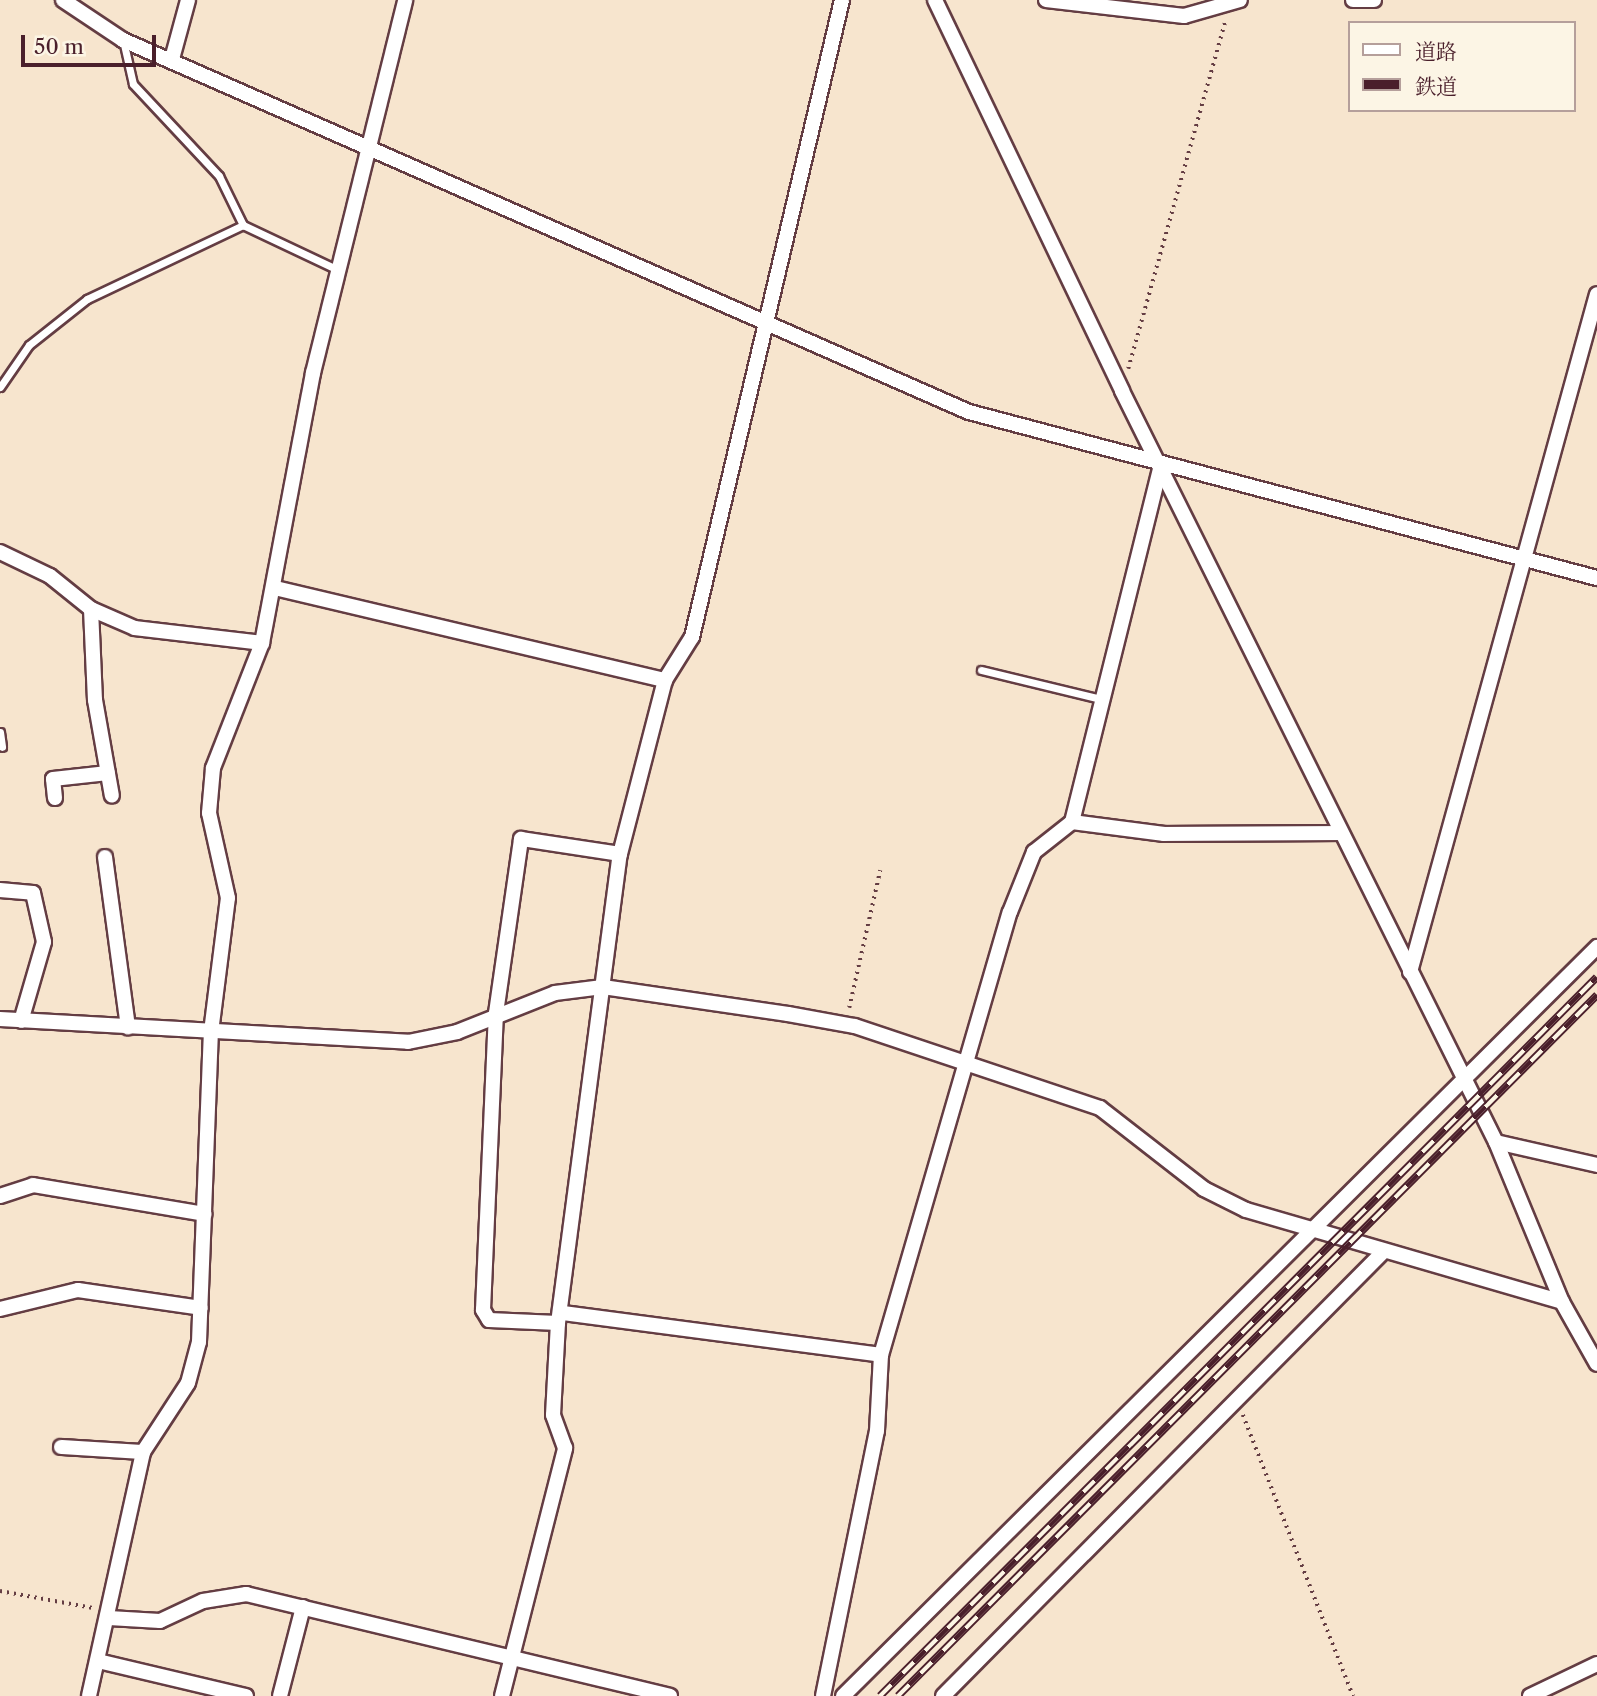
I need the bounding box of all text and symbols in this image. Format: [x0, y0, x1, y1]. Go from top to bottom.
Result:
scale bar [24, 21, 159, 65]
legend [1348, 21, 1576, 112]
text: 50 m [34, 34, 84, 59]
text: 道路 [1415, 39, 1457, 64]
text: 鉄道 [1415, 74, 1457, 99]

